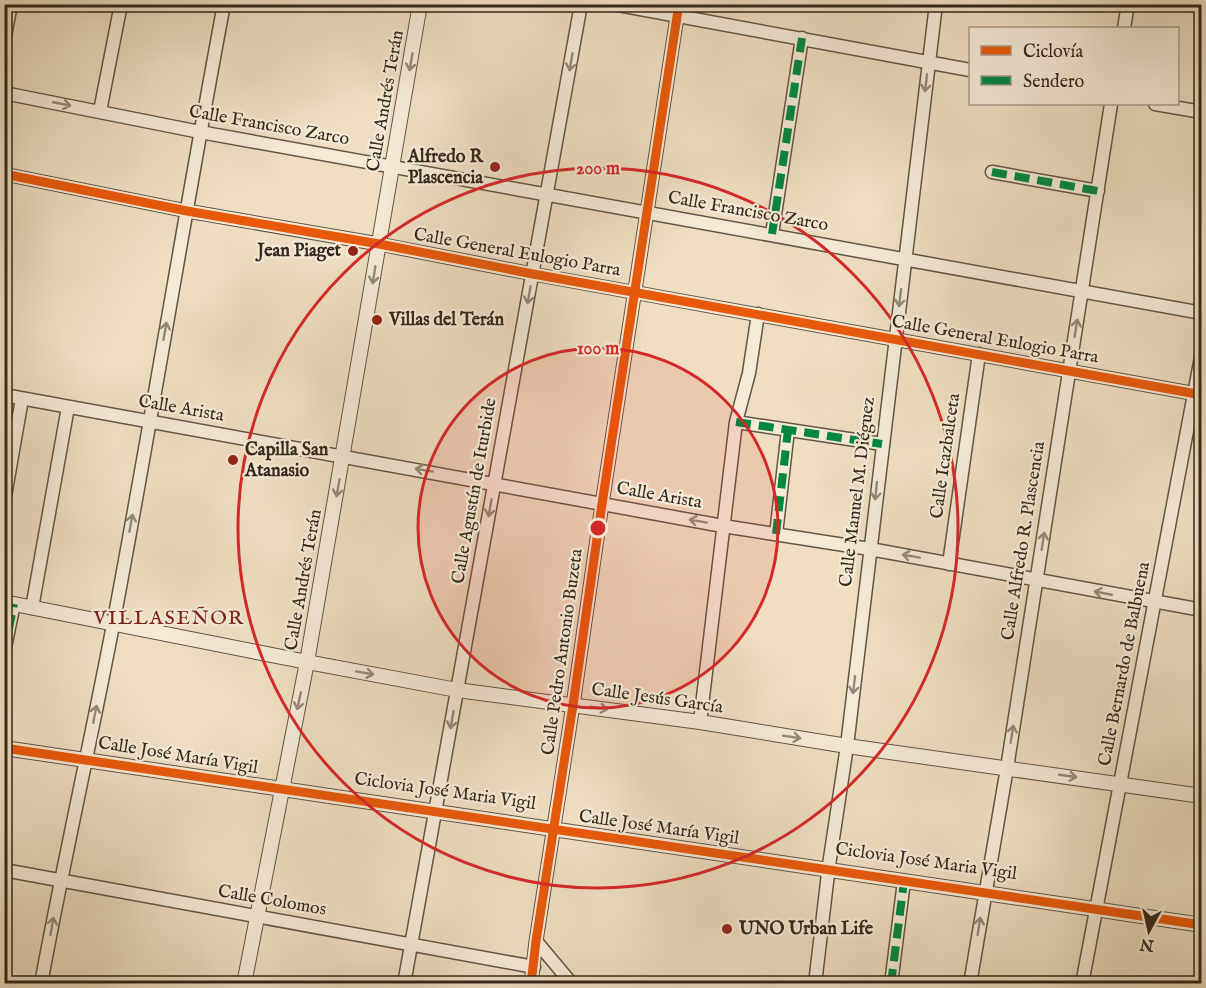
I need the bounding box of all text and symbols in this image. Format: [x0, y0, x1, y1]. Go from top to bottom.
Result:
legend [969, 27, 1179, 105]
street label: Calle Andrés Terán [362, 28, 410, 173]
text: Ciclovía [1023, 41, 1083, 64]
one-way arrow [405, 52, 416, 72]
one-way arrow [565, 52, 576, 71]
text: Sendero [1023, 71, 1085, 94]
one-way arrow [921, 73, 932, 93]
one-way arrow [52, 99, 71, 110]
street label: Calle Francisco Zarco [187, 101, 351, 151]
place label: Alfredo R Plascencia [407, 146, 484, 190]
text: 200 m [576, 158, 620, 181]
marker: Alfredo R Plascencia [488, 160, 502, 174]
street label: Calle Francisco Zarco [666, 187, 830, 237]
street label: Calle General Eulogio Parra [412, 223, 623, 283]
place label: Jean Piaget [255, 240, 342, 263]
marker: Jean Piaget [346, 244, 360, 258]
one-way arrow [368, 265, 379, 284]
one-way arrow [523, 285, 534, 305]
one-way arrow [894, 287, 905, 307]
place label: Villas del Terán [388, 309, 504, 332]
street label: Calle General Eulogio Parra [890, 310, 1101, 370]
marker: Villas del Terán [370, 313, 384, 327]
one-way arrow [1071, 318, 1082, 338]
one-way arrow [160, 321, 171, 341]
text: 100 m [577, 338, 619, 361]
street label: Calle Arista [136, 390, 226, 428]
street label: Calle Icazbalceta [926, 392, 966, 520]
street label: Calle Agustín de Iturbide [447, 396, 503, 586]
street label: Calle Manuel M. Diéguez [835, 396, 881, 588]
place label: Capilla San Atanasio [244, 439, 329, 483]
street label: Calle Alfredo R. Plascencia [997, 440, 1051, 642]
marker: Capilla San Atanasio [226, 453, 240, 467]
one-way arrow [414, 464, 434, 475]
street label: Calle Arista [614, 477, 704, 515]
one-way arrow [332, 478, 343, 497]
one-way arrow [871, 481, 882, 501]
one-way arrow [484, 497, 495, 517]
street label: Calle Andrés Terán [280, 507, 328, 652]
one-way arrow [126, 513, 137, 533]
one-way arrow [689, 515, 708, 526]
centre of rings [588, 518, 608, 538]
one-way arrow [1037, 532, 1048, 551]
street label: Calle Pedro Antonio Buzeta [537, 547, 589, 757]
one-way arrow [902, 551, 921, 562]
street label: Calle Bernardo de Balbuena [1094, 560, 1156, 768]
one-way arrow [1093, 587, 1113, 598]
district label: VILLASEÑOR [92, 606, 245, 631]
one-way arrow [354, 668, 374, 679]
one-way arrow [848, 675, 859, 695]
street label: Calle Jesús García [590, 678, 725, 720]
one-way arrow [293, 690, 304, 710]
one-way arrow [589, 703, 608, 714]
one-way arrow [90, 705, 101, 725]
one-way arrow [446, 710, 457, 730]
one-way arrow [1007, 724, 1018, 744]
street label: Calle José María Vigil [96, 732, 260, 780]
one-way arrow [781, 732, 801, 743]
street label: Ciclovia José Maria Vigil [353, 768, 537, 816]
one-way arrow [1058, 771, 1077, 782]
street label: Calle José María Vigil [577, 805, 741, 851]
street label: Ciclovia José Maria Vigil [834, 838, 1018, 886]
street label: Calle Colomos [216, 880, 328, 922]
north arrow [1119, 901, 1179, 961]
one-way arrow [974, 916, 985, 936]
one-way arrow [47, 917, 58, 936]
place label: UNO Urban Life [738, 918, 874, 941]
marker: UNO Urban Life [720, 922, 734, 936]
text: N [1139, 933, 1156, 955]

